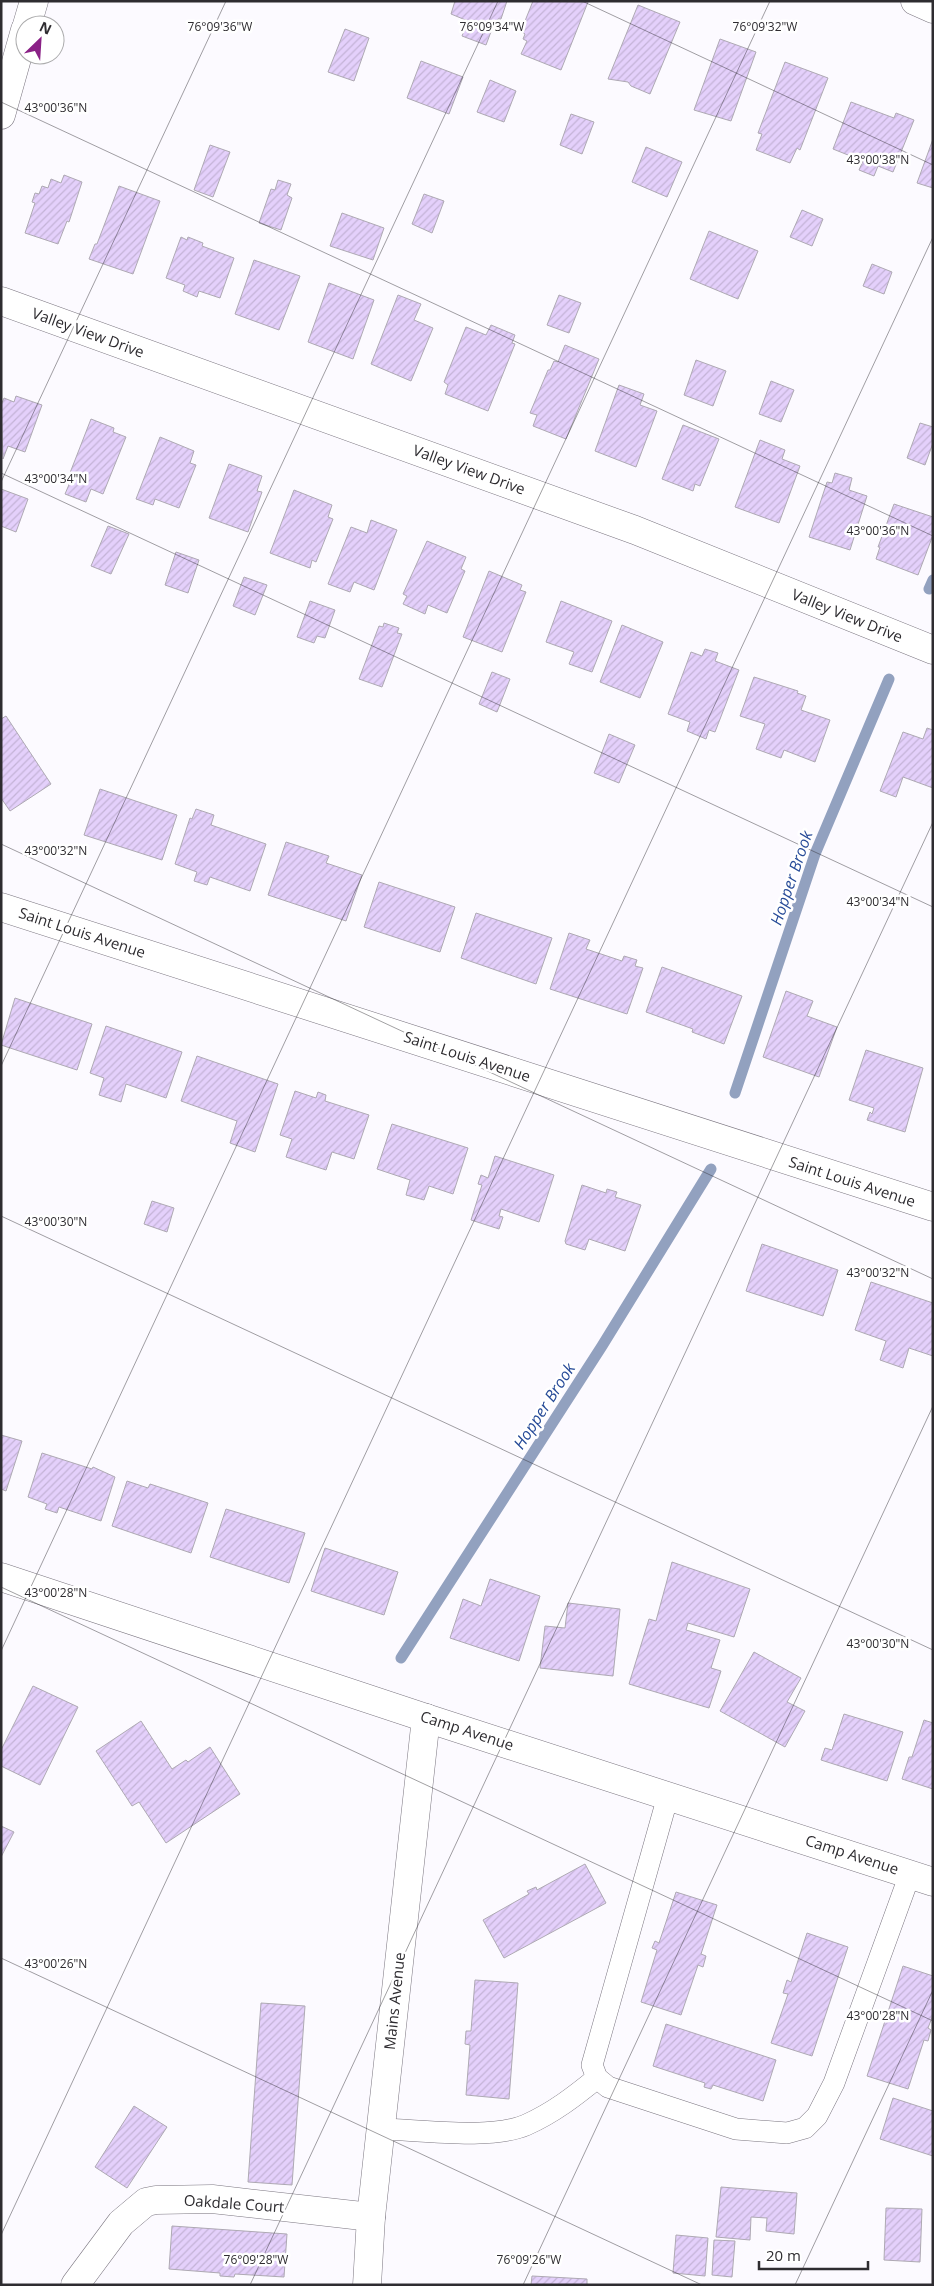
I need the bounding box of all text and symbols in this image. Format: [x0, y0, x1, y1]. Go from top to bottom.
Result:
north arrow [15, 15, 65, 65]
text: N [37, 17, 55, 39]
text: 76°09'36"W [188, 18, 252, 35]
text: 76°09'34"W [460, 18, 524, 35]
text: 76°09'32"W [733, 18, 797, 35]
text: 43°00'36"N [25, 99, 87, 116]
text: 43°00'38"N [847, 151, 909, 168]
street label: Valley View Drive [29, 302, 147, 362]
street label: Valley View Drive [410, 439, 528, 499]
text: 43°00'34"N [25, 470, 87, 487]
text: 43°00'36"N [847, 522, 909, 539]
street label: Valley View Drive [789, 584, 906, 646]
water label: Hopper Brook [765, 827, 818, 928]
text: 43°00'32"N [25, 842, 87, 859]
text: 43°00'34"N [847, 893, 909, 910]
street label: Saint Louis Avenue [16, 902, 148, 962]
street label: Saint Louis Avenue [401, 1026, 533, 1086]
street label: Saint Louis Avenue [786, 1151, 918, 1211]
text: 43°00'30"N [25, 1213, 87, 1230]
text: 43°00'32"N [847, 1264, 909, 1281]
water label: Hopper Brook [508, 1358, 581, 1453]
text: 43°00'28"N [25, 1584, 87, 1601]
text: 43°00'30"N [847, 1635, 909, 1652]
street label: Camp Avenue [418, 1706, 517, 1755]
street label: Camp Avenue [803, 1830, 902, 1879]
street label: Mains Avenue [379, 1951, 409, 2051]
text: 43°00'26"N [25, 1955, 87, 1972]
text: 43°00'28"N [847, 2007, 909, 2024]
street label: Oakdale Court [183, 2190, 285, 2216]
scale bar [759, 2238, 868, 2270]
text: 20 m [766, 2245, 801, 2265]
text: 76°09'28"W [224, 2251, 288, 2268]
text: 76°09'26"W [497, 2251, 561, 2268]

